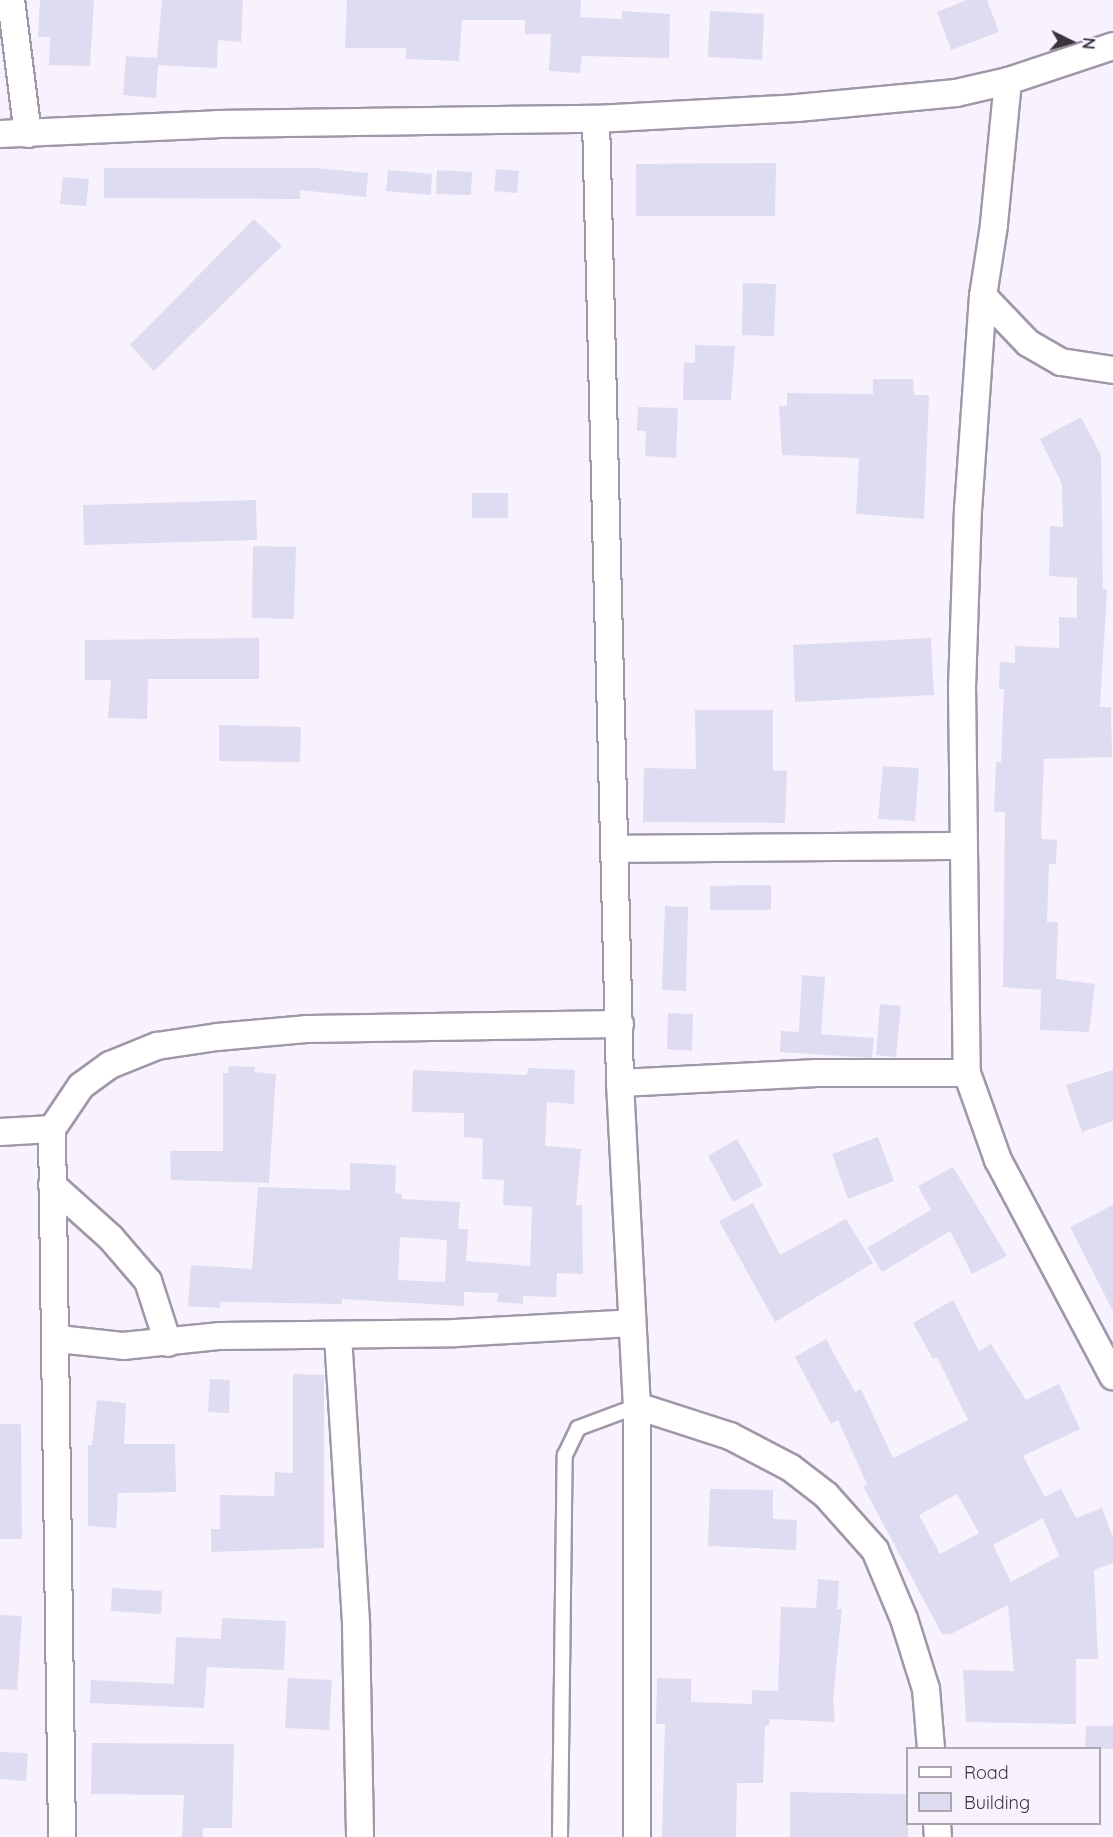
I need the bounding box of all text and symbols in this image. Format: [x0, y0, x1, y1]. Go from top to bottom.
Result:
north arrow [1041, 12, 1101, 72]
text: N [1078, 37, 1099, 50]
legend [906, 1747, 1101, 1825]
text: Road [964, 1761, 1009, 1784]
text: Building [964, 1791, 1030, 1814]

